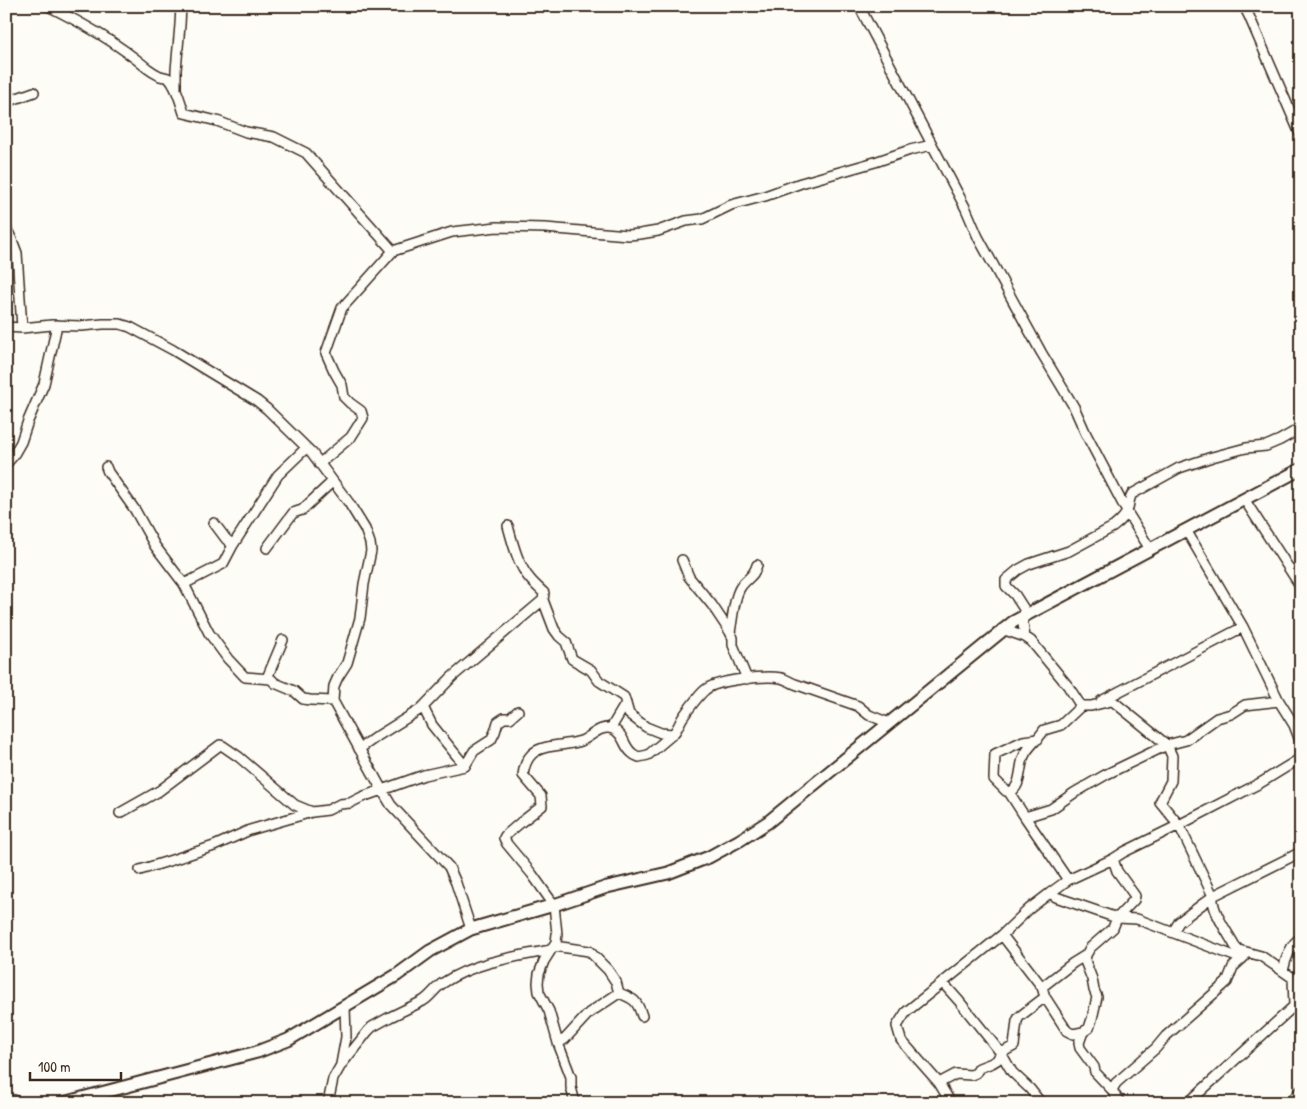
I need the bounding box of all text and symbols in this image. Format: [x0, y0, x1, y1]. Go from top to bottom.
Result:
scale bar [30, 1049, 121, 1081]
text: 100 m [38, 1056, 71, 1077]

